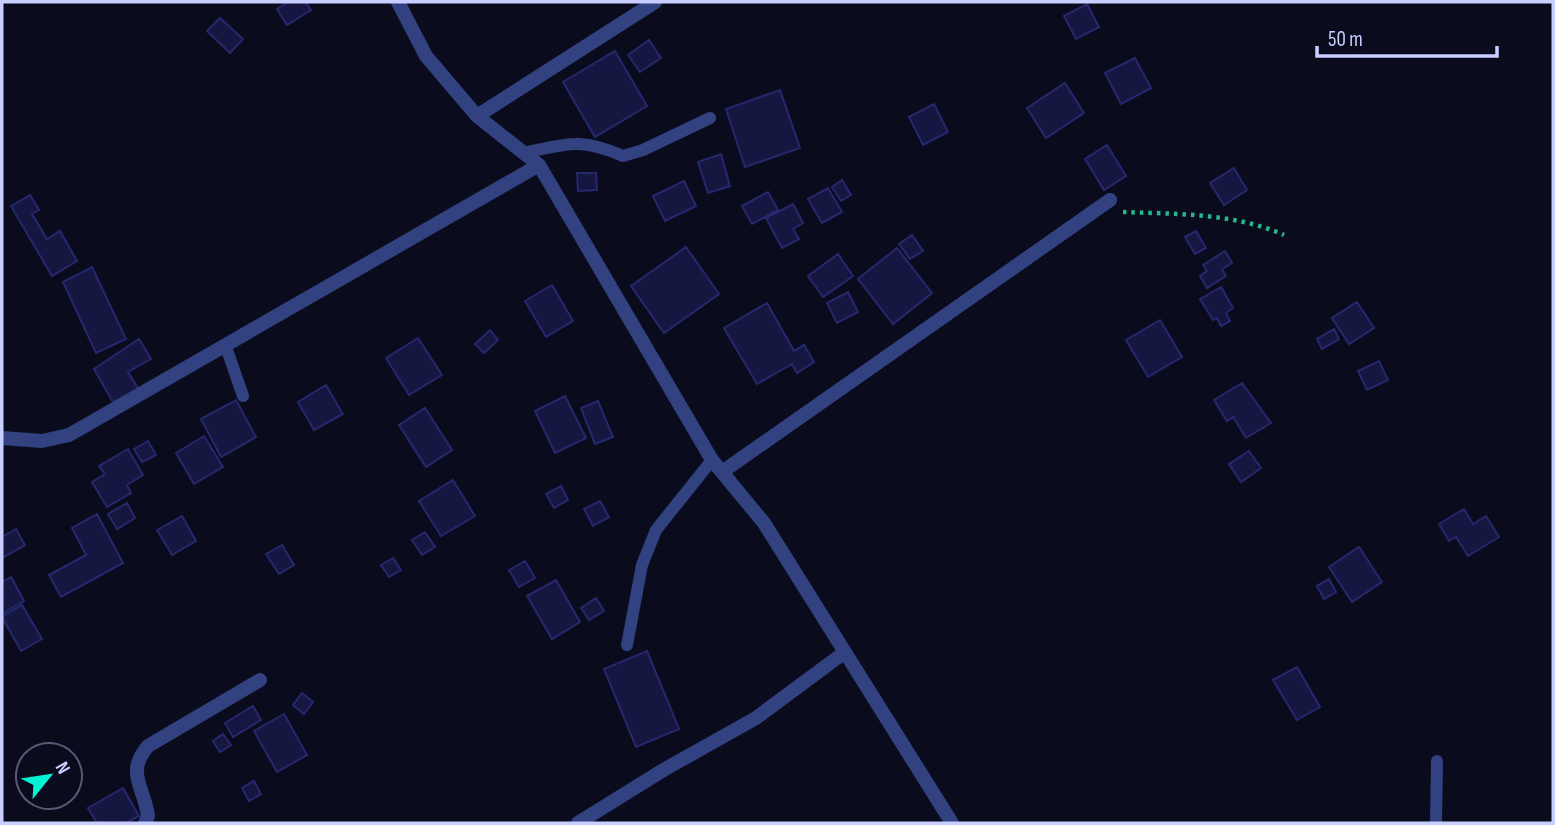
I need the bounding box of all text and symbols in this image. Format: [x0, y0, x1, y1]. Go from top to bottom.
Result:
scale bar [1317, 14, 1497, 58]
text: 50 m [1328, 27, 1363, 52]
north arrow [14, 741, 84, 811]
text: N [50, 758, 75, 778]

